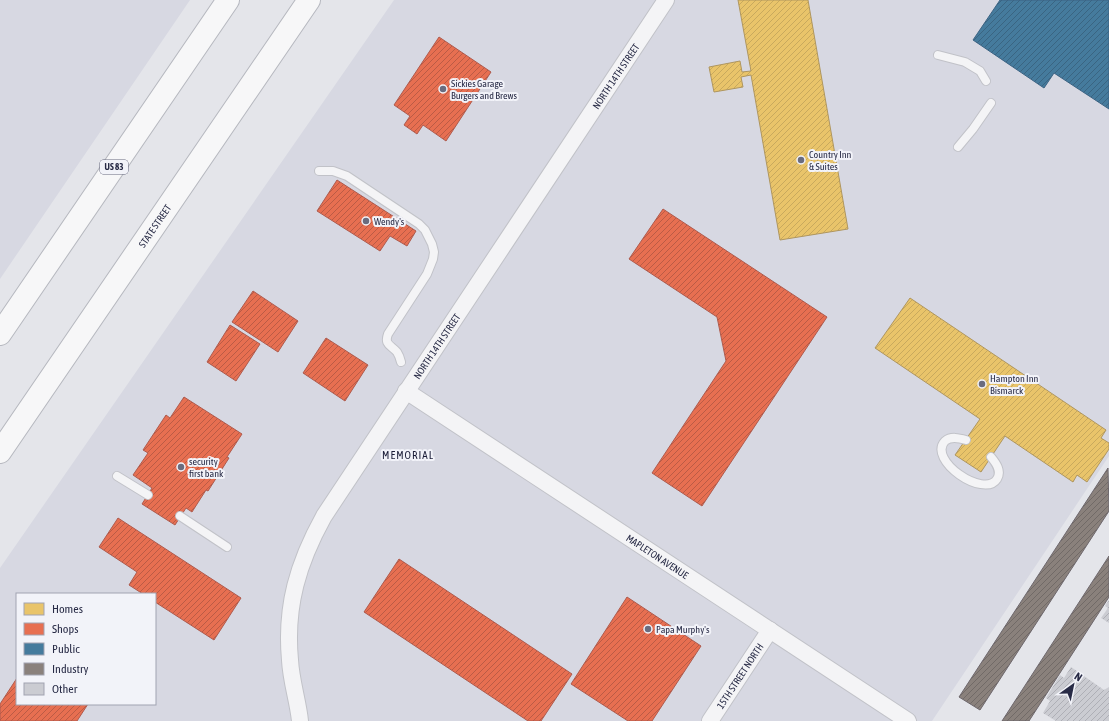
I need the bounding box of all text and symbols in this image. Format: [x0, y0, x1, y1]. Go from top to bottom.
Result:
street label: NORTH 14TH STREET [590, 41, 641, 111]
place label: Sickies Garage Burgers and Brews [451, 78, 517, 101]
marker: Sickies Garage Burgers and Brews [438, 84, 448, 94]
place label: Country Inn & Suites [809, 149, 852, 172]
marker: Country Inn & Suites [796, 155, 806, 165]
road number: US 83 [100, 160, 128, 174]
street label: STATE STREET [136, 202, 173, 249]
marker: Wendy's [361, 216, 371, 226]
place label: Wendy's [374, 216, 405, 227]
street label: NORTH 14TH STREET [411, 311, 462, 381]
place label: Hampton Inn Bismarck [990, 373, 1039, 396]
marker: Hampton Inn Bismarck [977, 379, 987, 389]
district label: MEMORIAL [382, 449, 434, 461]
place label: security first bank [189, 456, 224, 479]
marker: security first bank [176, 462, 186, 472]
street label: MAPLETON AVENUE [624, 532, 691, 581]
legend [16, 593, 156, 705]
text: Homes [52, 602, 83, 616]
text: Shops [52, 622, 78, 636]
marker: Papa Murphy's [643, 624, 653, 634]
place label: Papa Murphy's [656, 624, 710, 635]
street label: 15TH STREET NORTH [714, 641, 765, 711]
text: Public [52, 642, 80, 656]
text: Industry [52, 662, 89, 676]
north arrow [1053, 665, 1093, 705]
text: N [1072, 670, 1084, 683]
text: Other [52, 682, 78, 696]

